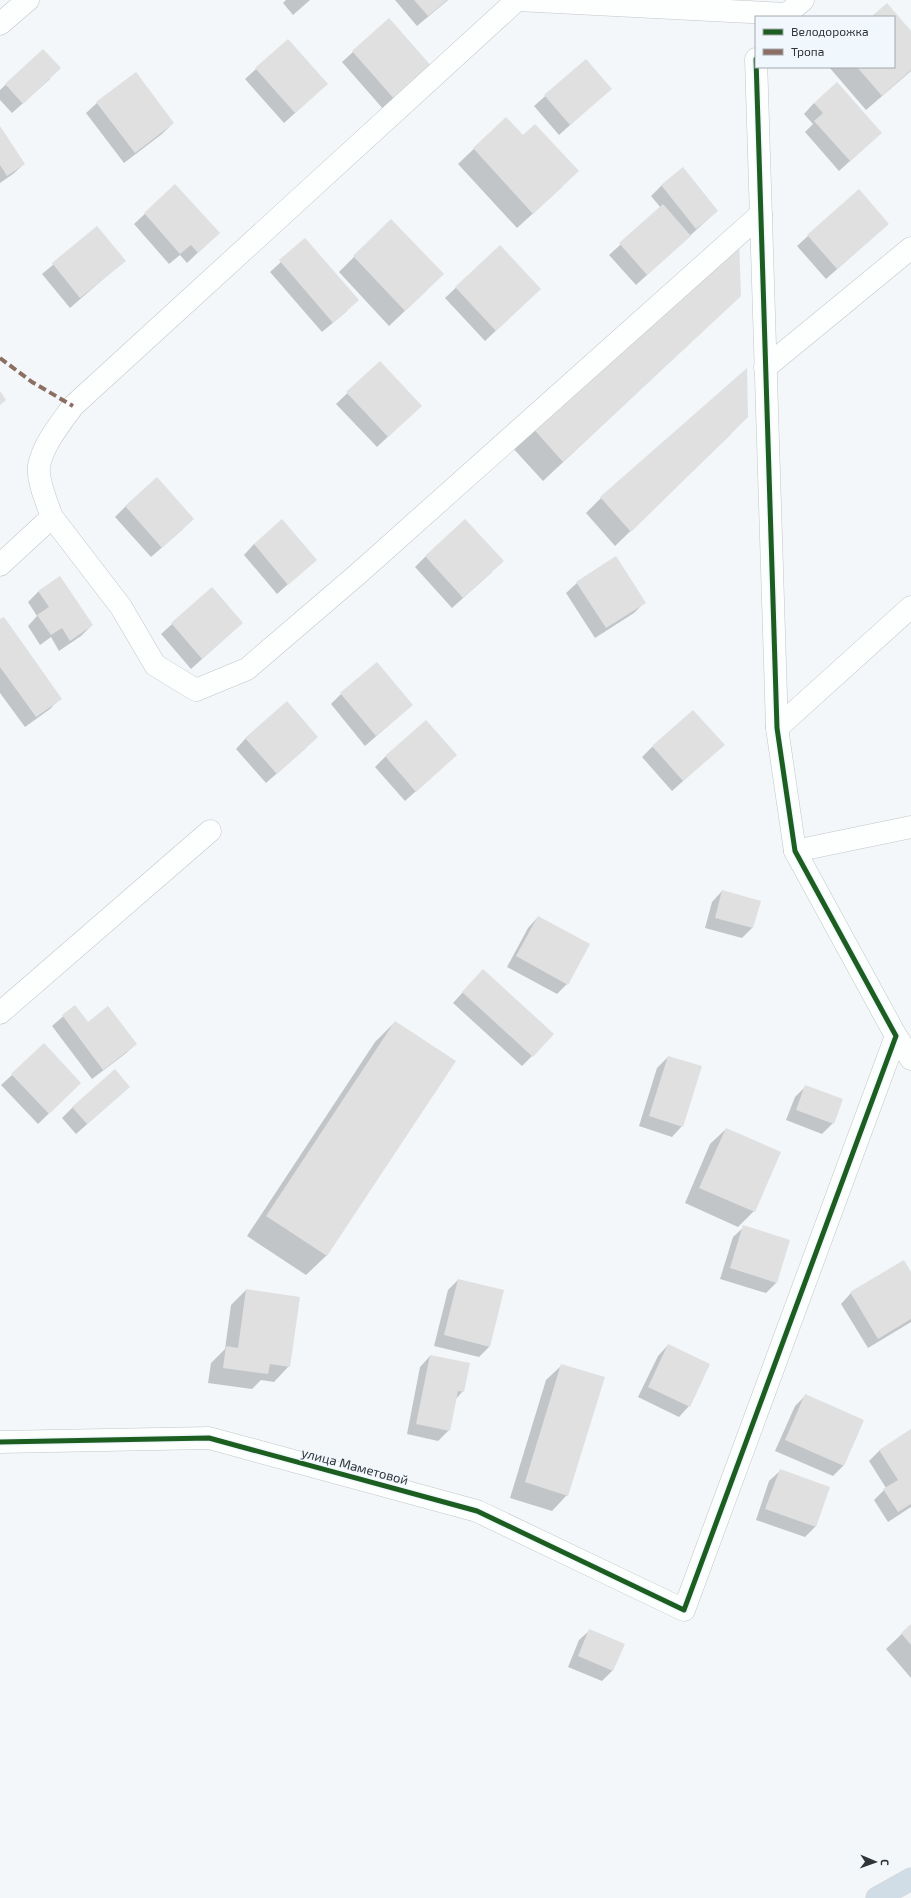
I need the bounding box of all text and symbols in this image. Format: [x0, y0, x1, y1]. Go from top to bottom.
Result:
legend [755, 16, 895, 68]
text: Велодорожка [791, 24, 869, 38]
text: Тропа [791, 44, 824, 58]
street label: улица Маметовой [300, 1444, 410, 1488]
north arrow [855, 1842, 895, 1882]
text: С [879, 1859, 892, 1866]

